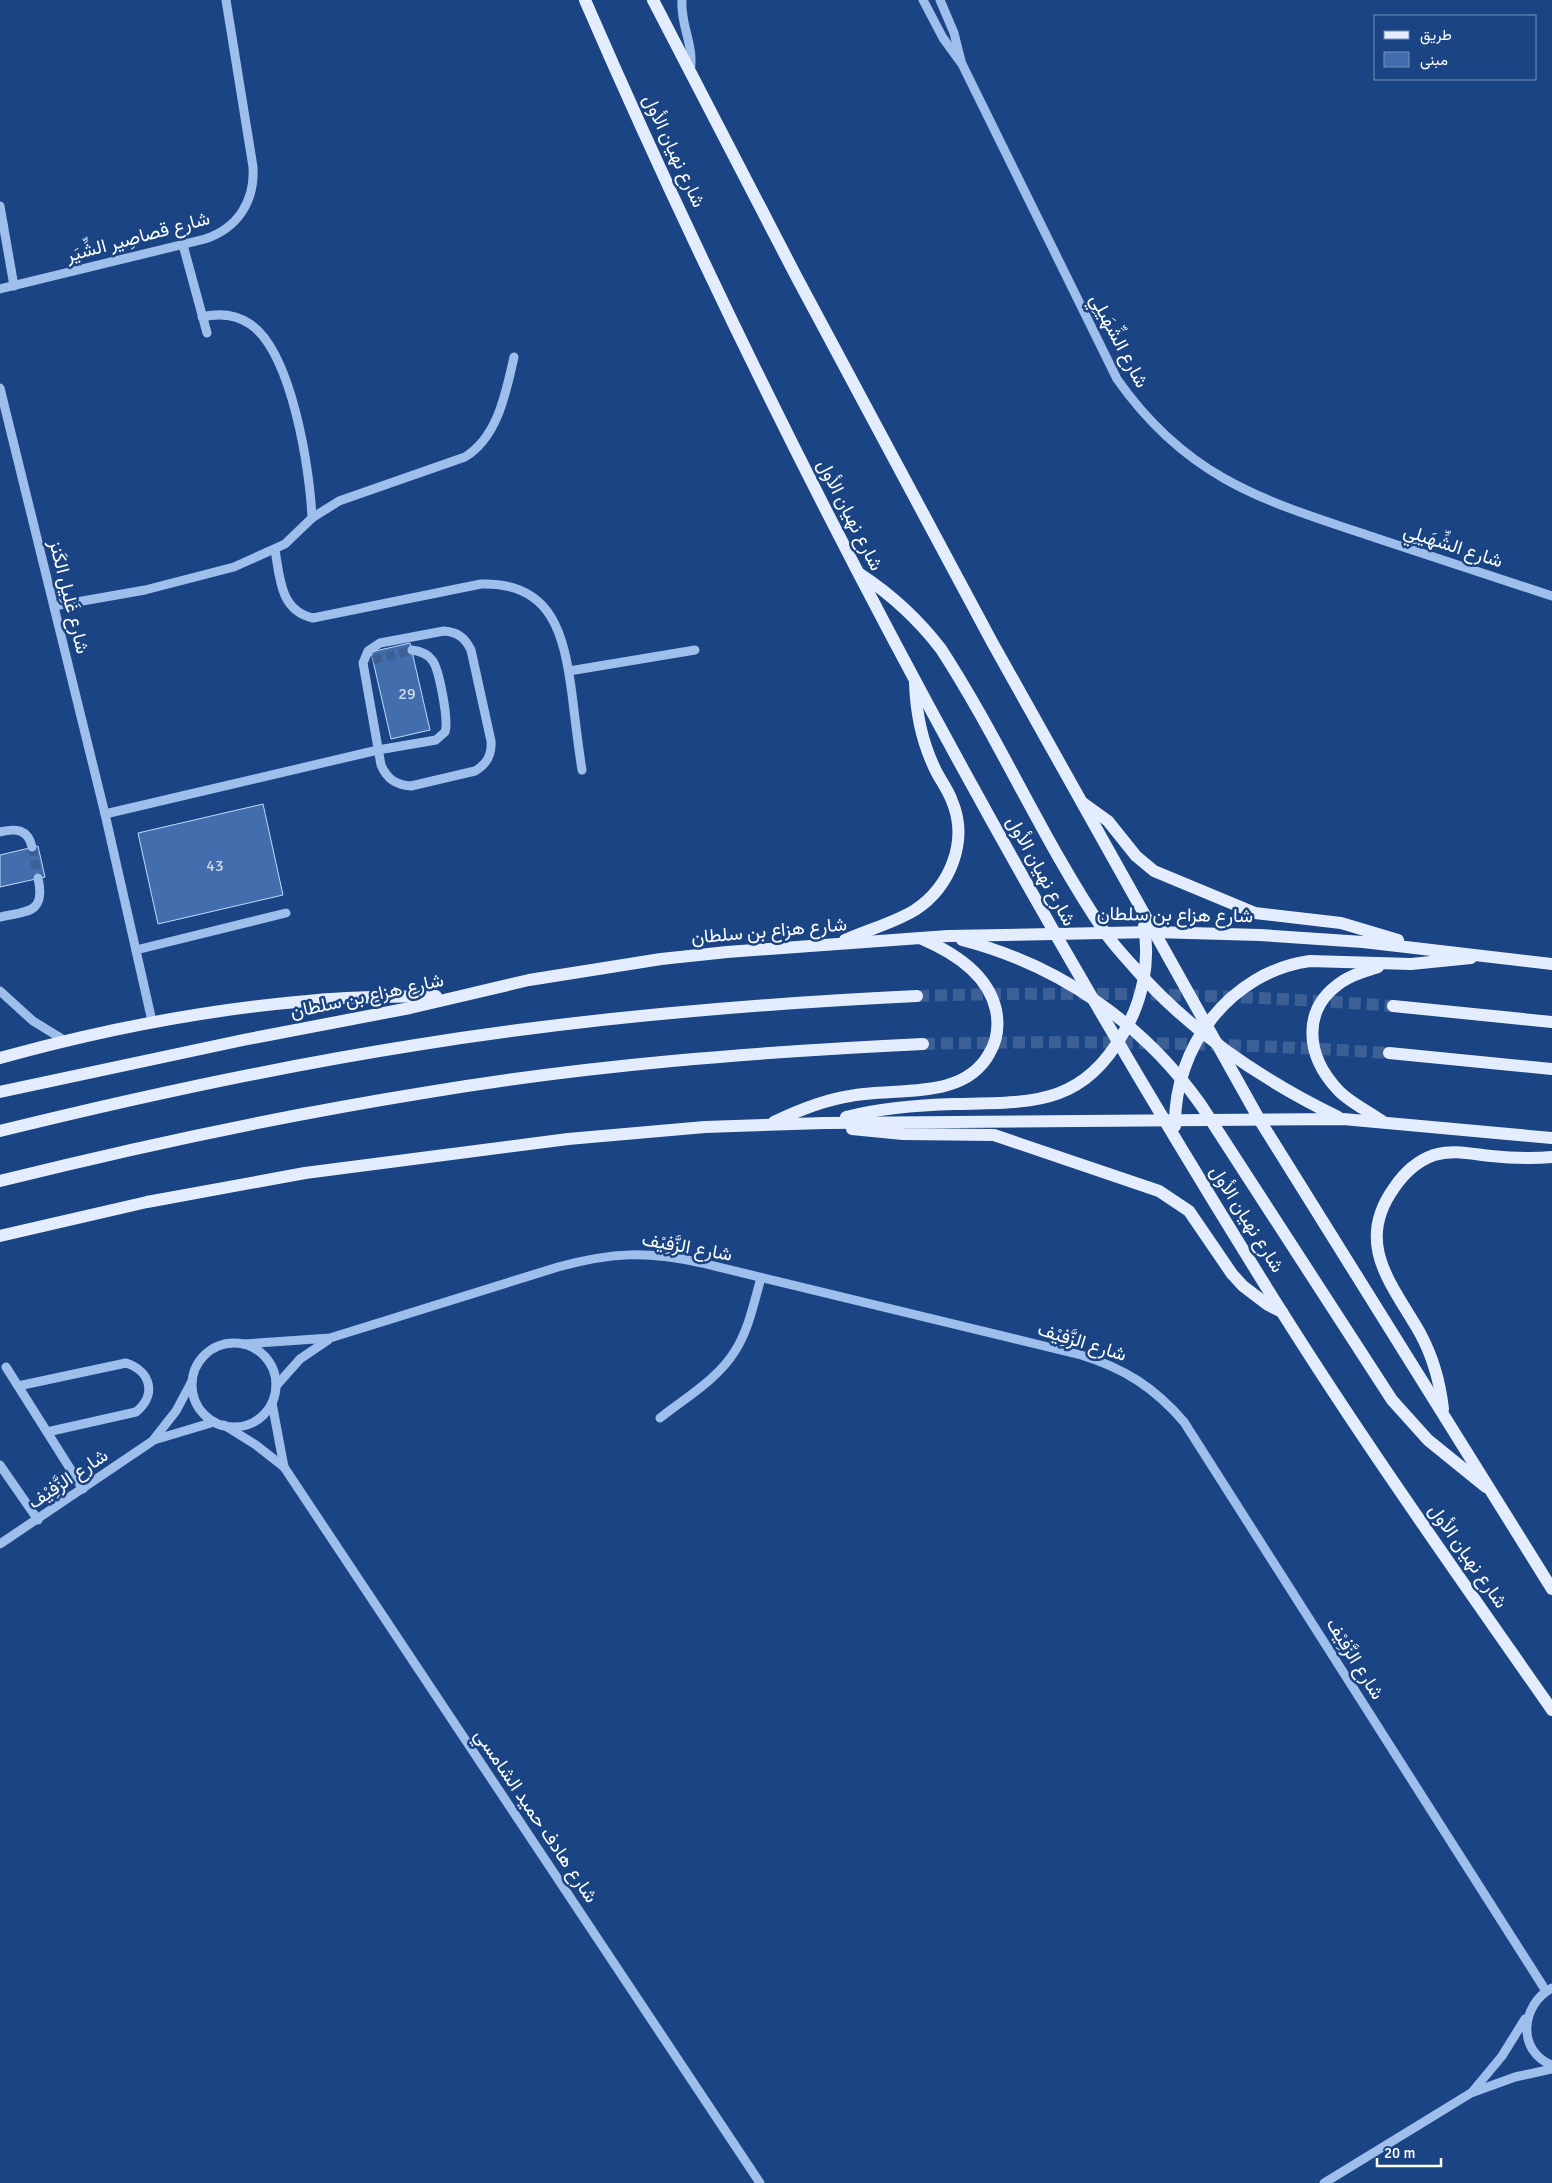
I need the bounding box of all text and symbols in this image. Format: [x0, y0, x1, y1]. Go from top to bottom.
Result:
legend [1374, 15, 1537, 80]
text: طريق [1420, 26, 1452, 45]
text: مبنى [1420, 51, 1448, 70]
street label: شارع نهيان الأول [637, 91, 711, 211]
street label: شارع قصاصِير الشِّيَر [62, 204, 213, 268]
street label: شارع الشِّهَيلِي [1082, 289, 1156, 394]
street label: شارع نهيان الأول [812, 455, 888, 575]
street label: شارع الشِّهَيلِي [1399, 517, 1506, 576]
street label: شارع غَلِيل الكَنز [43, 537, 95, 656]
house number: 29 [398, 684, 416, 704]
street label: شارع نهيان الأول [1001, 812, 1081, 930]
house number: 43 [206, 856, 224, 876]
street label: شارع هزاع بن سلطان [1097, 902, 1253, 928]
street label: شارع هزاع بن سلطان [690, 912, 848, 950]
street label: شارع هزاع بن سلطان [288, 968, 446, 1024]
street label: شارع نهيان الأول [1205, 1161, 1290, 1277]
street label: شارع الزَّفِيْف [640, 1227, 734, 1267]
street label: شارع الزَّفِيْف [1035, 1317, 1129, 1367]
street label: شارع الزَّفِيْف [23, 1443, 113, 1515]
street label: شارع نهيان الأول [1423, 1499, 1513, 1613]
street label: شارع الزَّفِيْف [1321, 1614, 1389, 1704]
street label: شارع هادف حميد الشامسي [466, 1725, 603, 1909]
scale bar [1377, 2136, 1441, 2168]
text: 20 m [1384, 2144, 1415, 2162]

